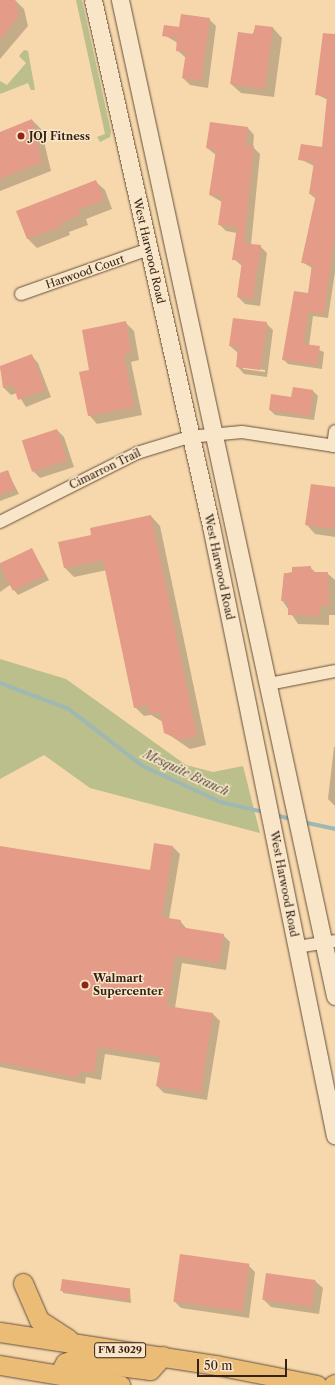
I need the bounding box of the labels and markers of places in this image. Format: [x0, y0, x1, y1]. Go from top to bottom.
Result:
place label: JOJ Fitness [29, 129, 90, 143]
marker: JOJ Fitness [16, 131, 26, 141]
place label: Walmart Supercenter [93, 972, 163, 998]
marker: Walmart Supercenter [80, 980, 90, 990]

